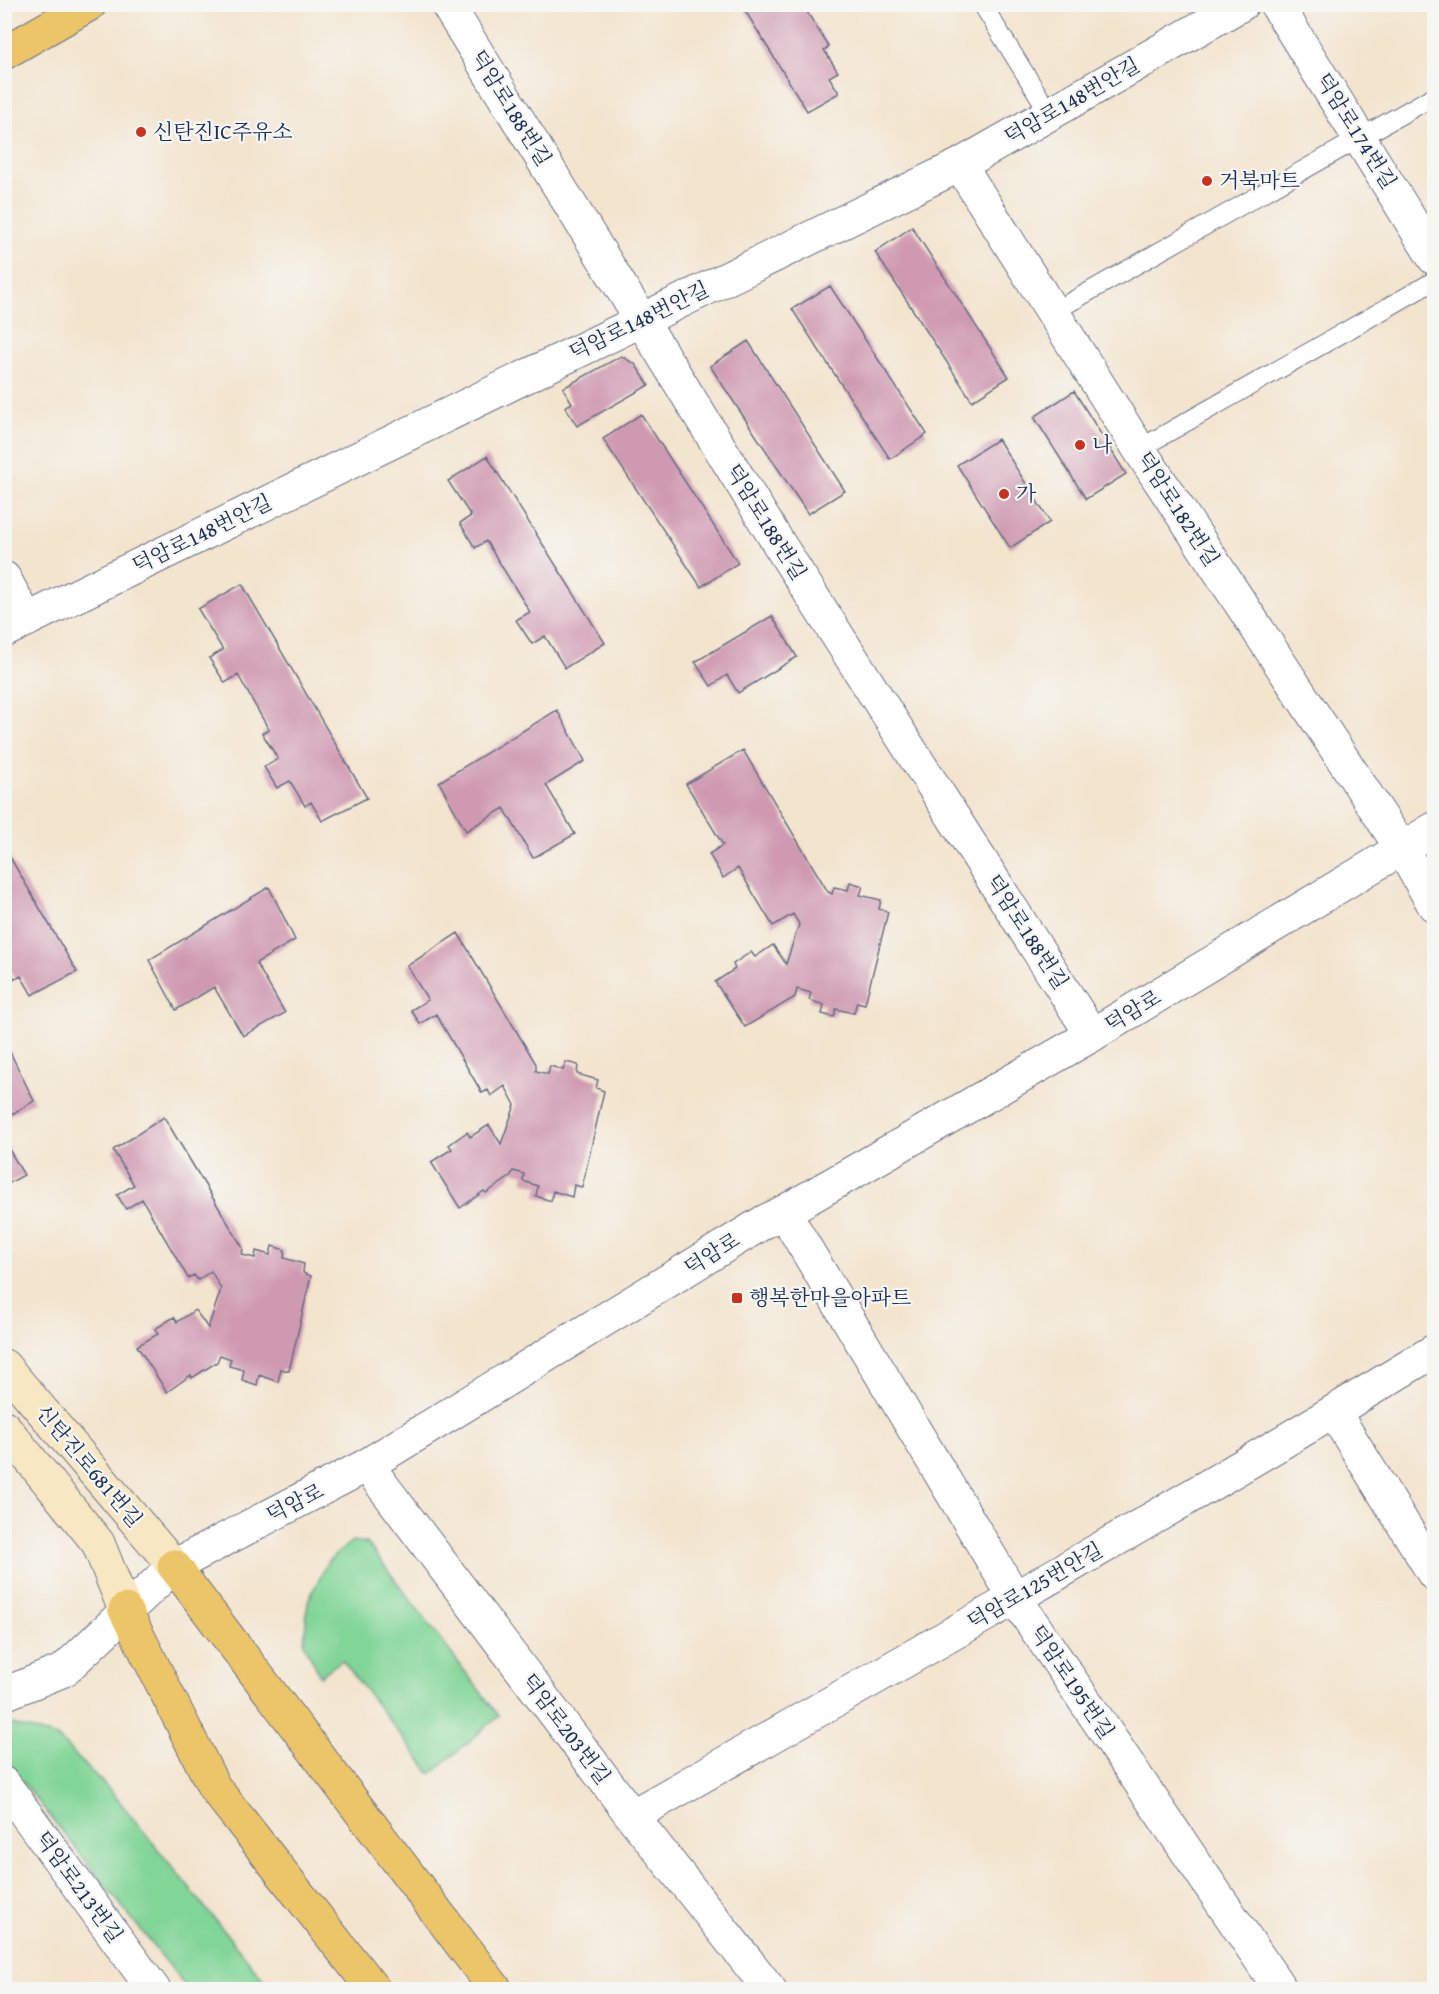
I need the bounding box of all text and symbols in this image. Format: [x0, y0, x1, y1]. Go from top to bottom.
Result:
street label: 덕암로188번길 [463, 44, 559, 172]
street label: 덕암로148번안길 [998, 49, 1145, 152]
street label: 덕암로174번길 [1308, 67, 1404, 195]
place label: 신탄진IC주유소 [153, 116, 293, 147]
marker: 신탄진IC주유소 [134, 125, 148, 139]
place label: 거북마트 [1219, 165, 1300, 196]
marker: 거북마트 [1200, 174, 1214, 188]
street label: 덕암로148번안길 [564, 273, 714, 368]
place label: 나 [1092, 429, 1113, 460]
marker: 나 [1073, 438, 1087, 452]
street label: 덕암로182번길 [1130, 445, 1227, 572]
street label: 덕암로188번길 [718, 458, 814, 586]
place label: 가 [1016, 478, 1037, 509]
street label: 덕암로148번안길 [127, 486, 277, 581]
marker: 가 [997, 487, 1011, 501]
street label: 덕암로188번길 [979, 868, 1076, 995]
street label: 덕암로 [1099, 982, 1167, 1040]
street label: 덕암로 [678, 1224, 746, 1283]
place label: 행복한마을아파트 [749, 1282, 911, 1313]
marker: 행복한마을아파트 [730, 1291, 744, 1305]
street label: 신탄진로681번길 [29, 1397, 150, 1534]
street label: 덕암로 [261, 1475, 329, 1530]
street label: 덕암로125번안길 [961, 1534, 1108, 1637]
street label: 덕암로195번길 [1023, 1618, 1122, 1745]
street label: 덕암로203번길 [514, 1667, 618, 1791]
street label: 덕암로213번길 [28, 1824, 131, 1949]

